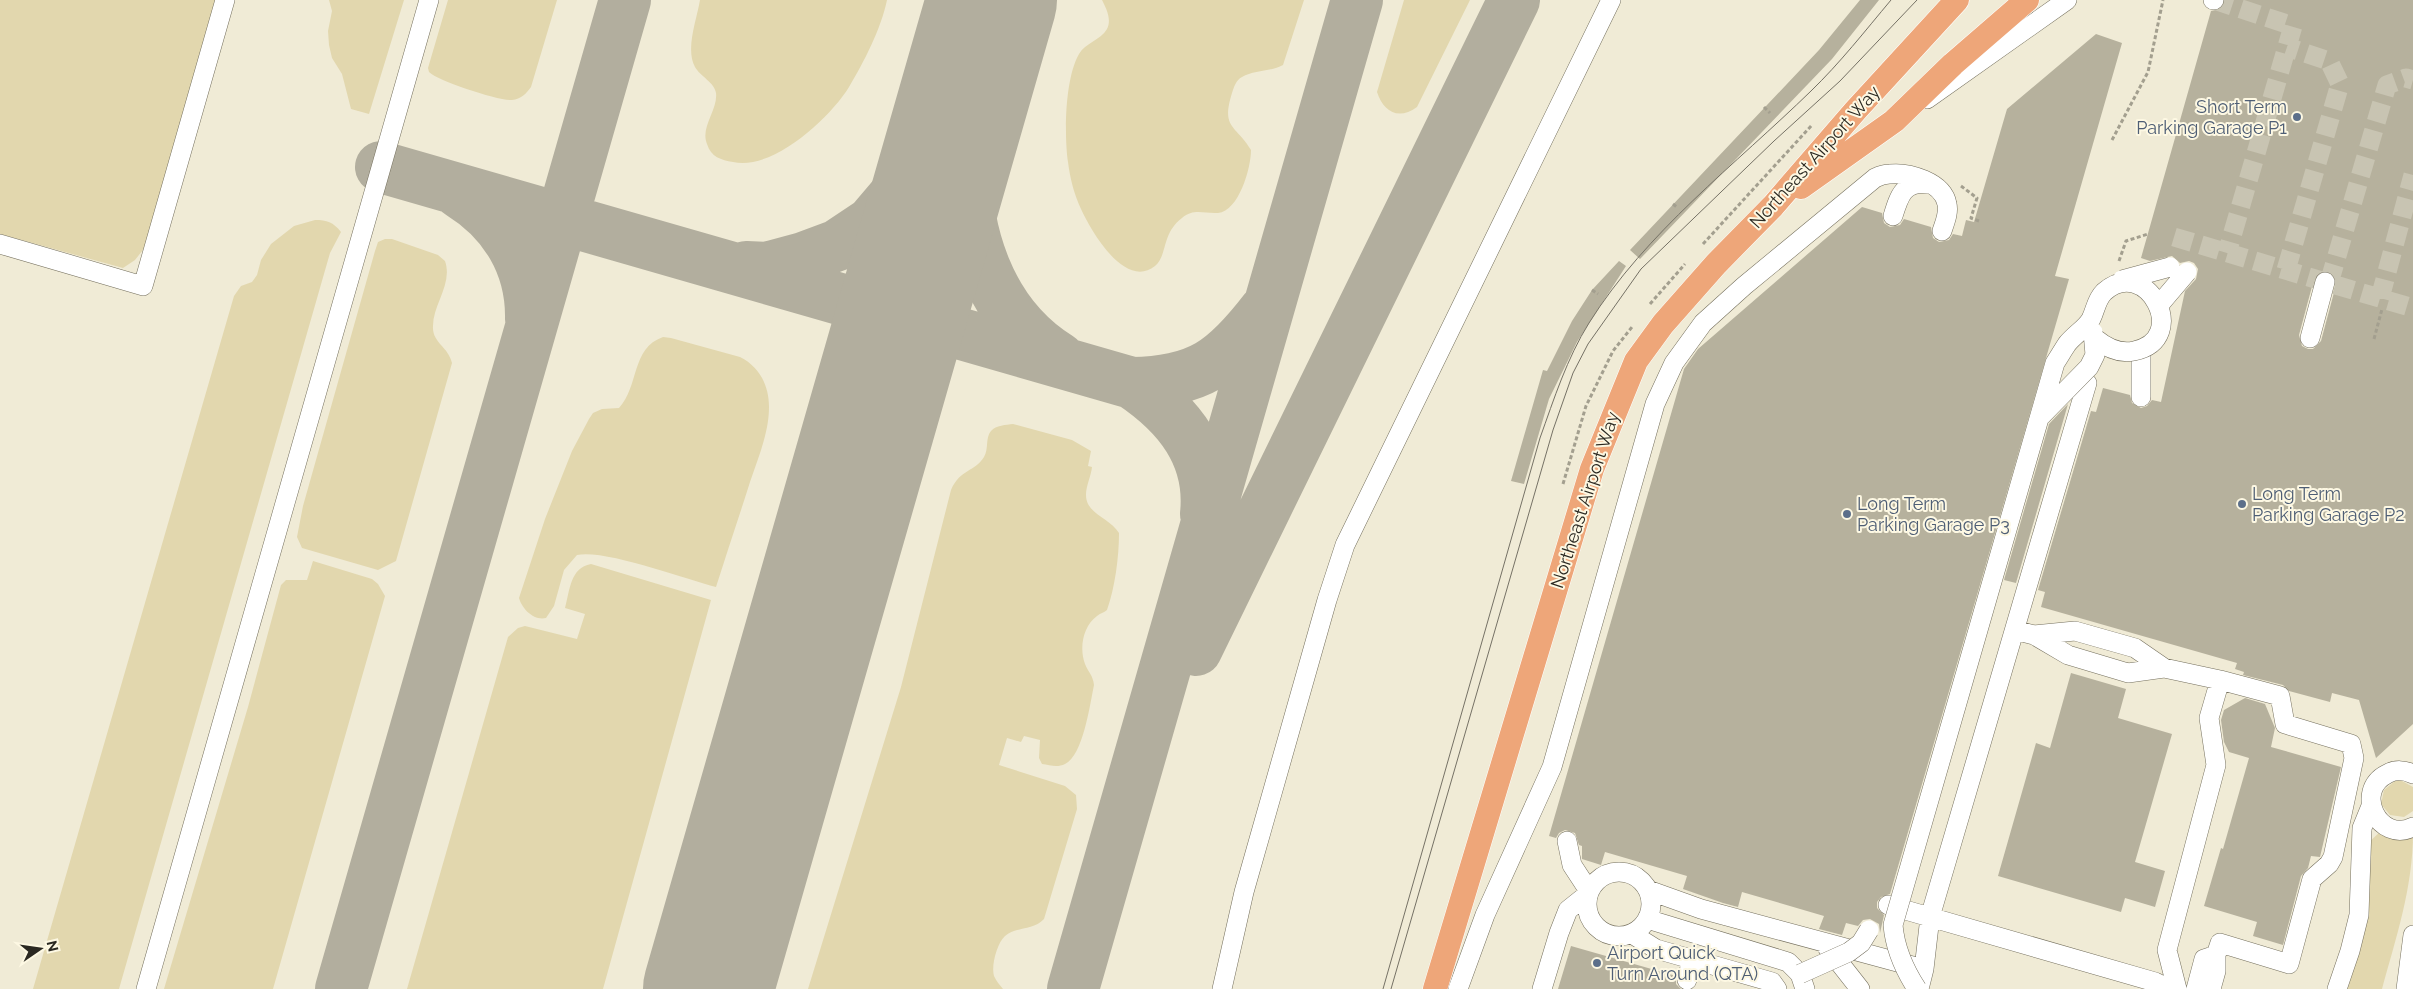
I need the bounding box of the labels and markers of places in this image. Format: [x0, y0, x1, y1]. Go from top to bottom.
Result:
place label: Short Term Parking Garage P1 [2136, 96, 2287, 138]
marker: Short Term Parking Garage P1 [2291, 111, 2303, 123]
place label: Long Term Parking Garage P2 [2252, 483, 2405, 525]
place label: Long Term Parking Garage P3 [1857, 493, 2010, 535]
marker: Long Term Parking Garage P2 [2236, 498, 2248, 510]
marker: Long Term Parking Garage P3 [1841, 508, 1853, 520]
place label: Airport Quick Turn Around (QTA) [1607, 942, 1758, 984]
marker: Airport Quick Turn Around (QTA) [1591, 957, 1603, 969]

